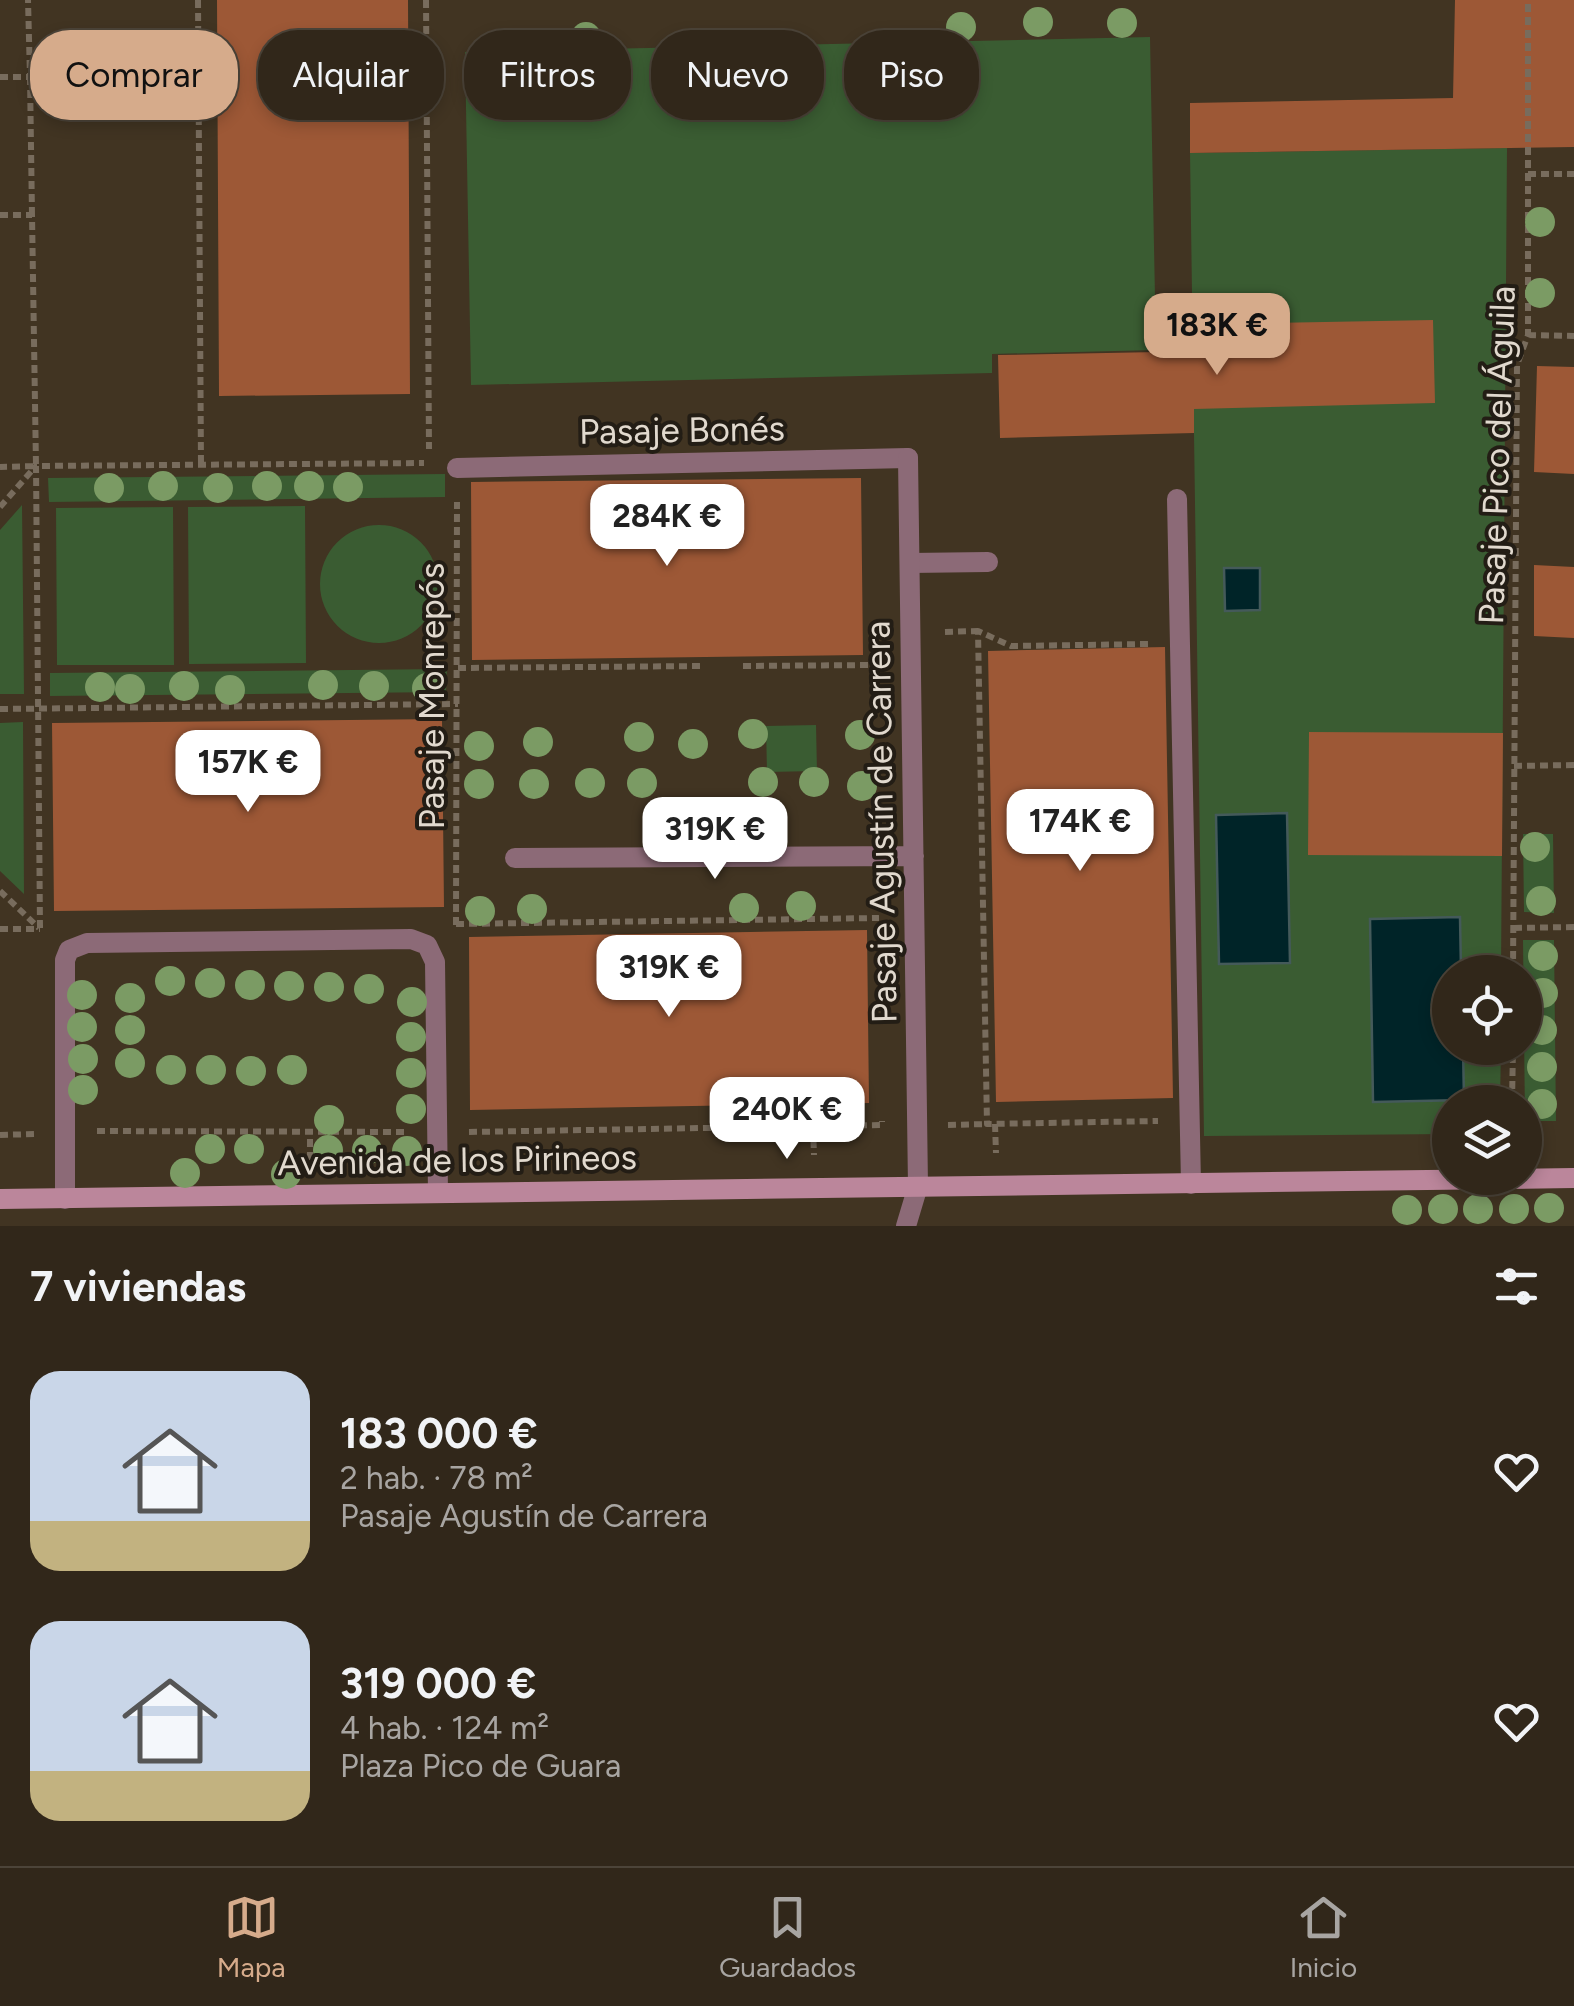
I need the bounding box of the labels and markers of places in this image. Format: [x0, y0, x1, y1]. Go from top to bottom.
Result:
pin: 183K € [1136, 293, 1298, 378]
pin: 284K € [586, 484, 748, 569]
pin: 157K € [167, 730, 329, 815]
pin: 174K € [999, 789, 1161, 874]
pin: 319K € [634, 797, 796, 882]
pin: 319K € [588, 935, 750, 1020]
pin: 240K € [706, 1077, 868, 1162]

